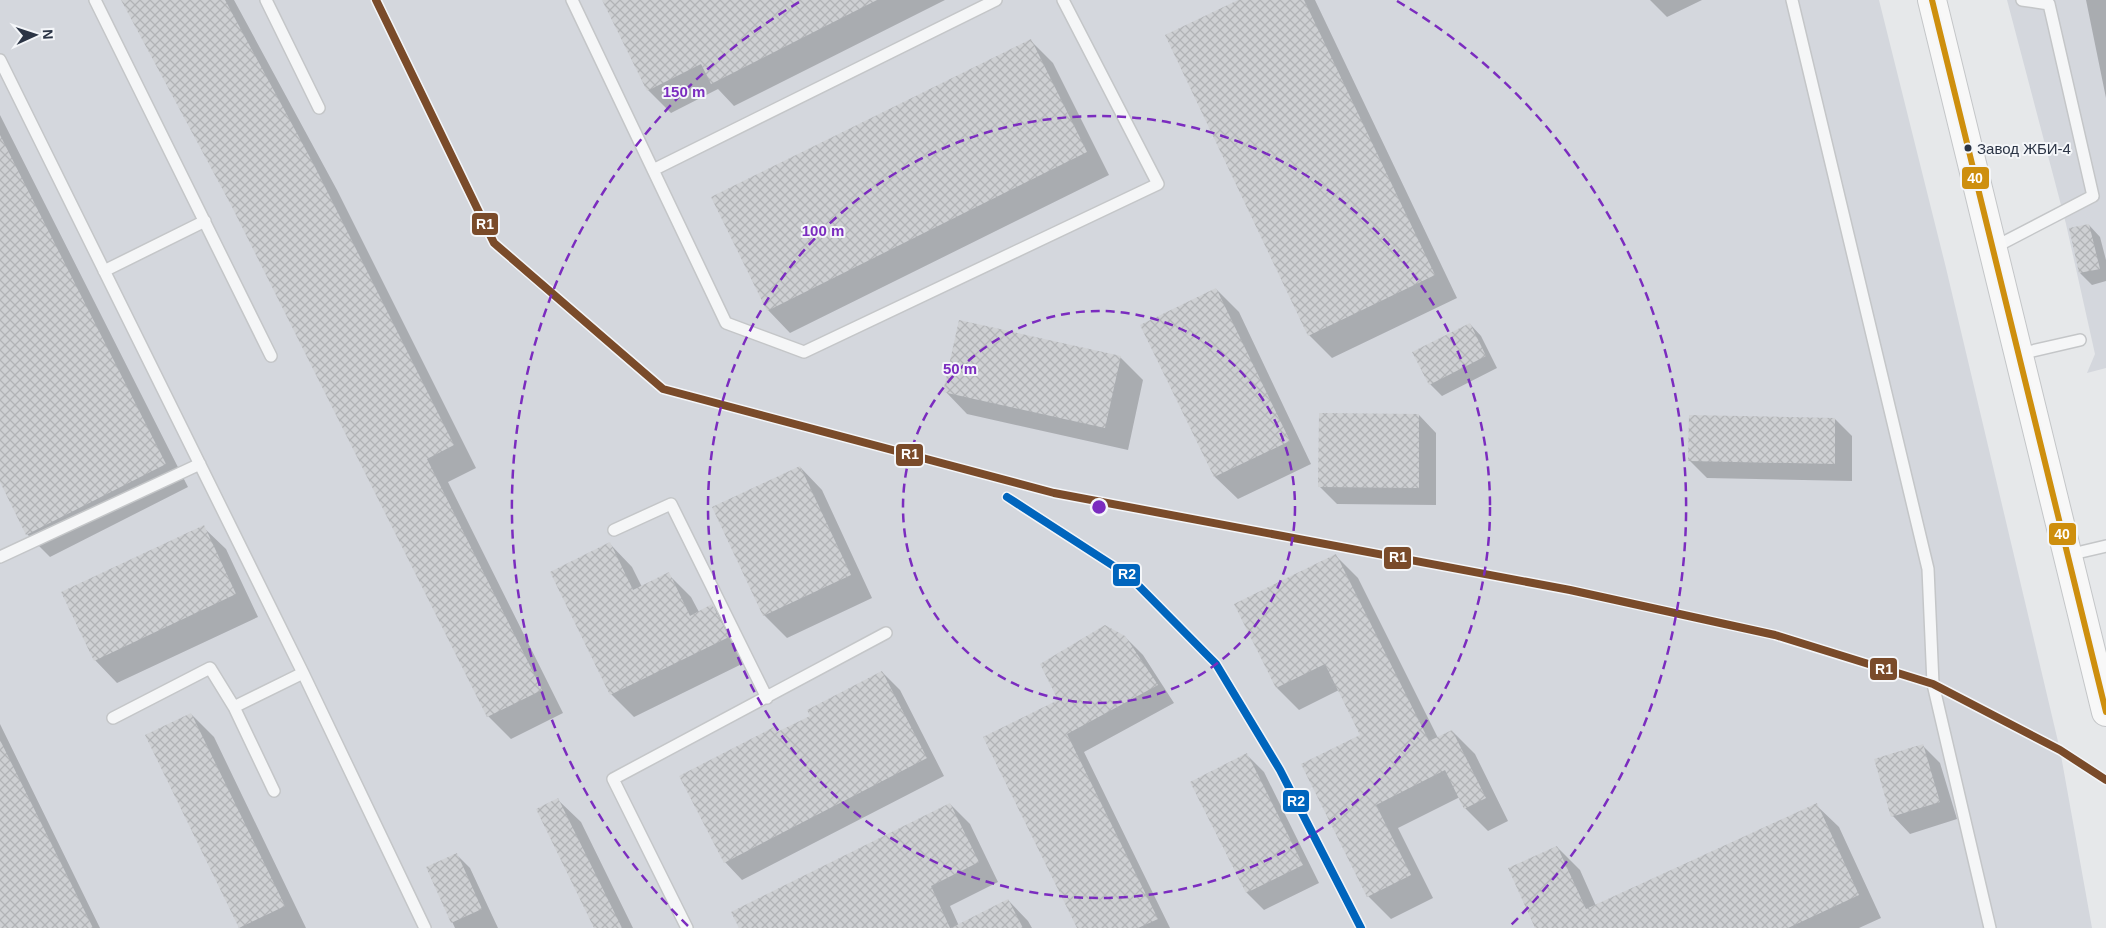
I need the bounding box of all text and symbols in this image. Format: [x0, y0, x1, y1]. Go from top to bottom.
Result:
north arrow [10, 10, 60, 60]
text: N [40, 29, 56, 40]
text: 150 m [663, 83, 705, 100]
place label: Завод ЖБИ-4 [1977, 140, 2071, 157]
marker: Завод ЖБИ-4 [1963, 143, 1973, 153]
line badge: 40 [1961, 166, 1990, 190]
text: 40 [1967, 170, 1983, 186]
line badge: R1 [471, 212, 499, 236]
text: R1 [476, 216, 494, 232]
text: 100 m [802, 222, 844, 239]
text: 50 m [943, 360, 977, 377]
line badge: R1 [895, 443, 924, 467]
text: R1 [901, 446, 919, 462]
centre of rings [1090, 498, 1108, 516]
line badge: 40 [2048, 522, 2077, 546]
text: 40 [2054, 526, 2070, 542]
line badge: R1 [1383, 546, 1412, 570]
text: R1 [1389, 549, 1407, 565]
line badge: R2 [1112, 563, 1141, 587]
text: R2 [1118, 566, 1136, 582]
line badge: R1 [1869, 657, 1898, 681]
text: R1 [1875, 661, 1893, 677]
line badge: R2 [1282, 789, 1310, 813]
text: R2 [1287, 793, 1305, 809]

